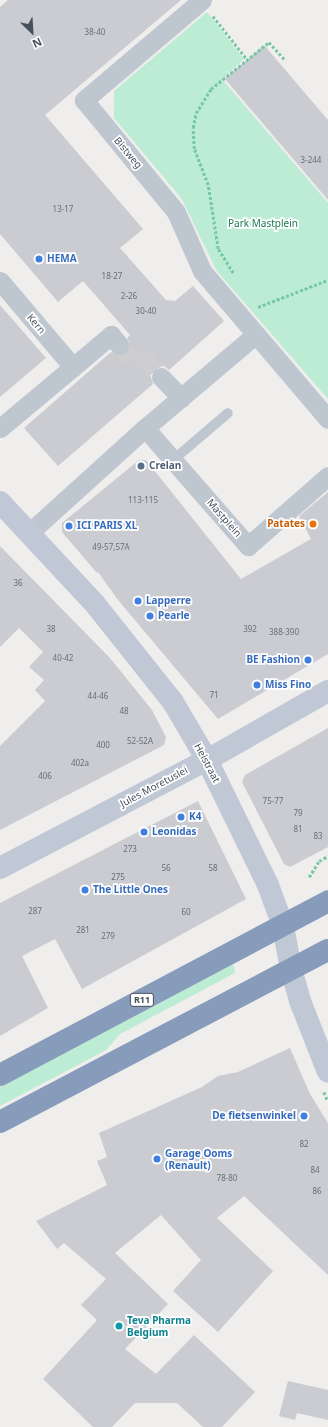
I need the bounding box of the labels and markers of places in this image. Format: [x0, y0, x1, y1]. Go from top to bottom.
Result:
place label: HEMA [47, 253, 77, 265]
marker: HEMA [34, 254, 44, 264]
place label: Crelan [149, 460, 181, 472]
marker: Crelan [136, 461, 146, 471]
place label: Patates [267, 518, 305, 530]
marker: Patates [308, 519, 318, 529]
place label: ICI PARIS XL [77, 520, 137, 532]
marker: ICI PARIS XL [64, 521, 74, 531]
place label: Lapperre [146, 595, 191, 607]
marker: Lapperre [133, 596, 143, 606]
place label: Pearle [158, 610, 190, 622]
marker: Pearle [145, 611, 155, 621]
place label: BE Fashion [246, 654, 300, 666]
marker: BE Fashion [303, 655, 313, 665]
place label: Miss Fino [265, 679, 311, 691]
marker: Miss Fino [252, 680, 262, 690]
place label: K4 [189, 811, 201, 823]
marker: K4 [176, 812, 186, 822]
place label: Leonidas [152, 826, 197, 838]
marker: Leonidas [139, 827, 149, 837]
place label: The Little Ones [93, 884, 168, 896]
marker: The Little Ones [80, 885, 90, 895]
place label: De fietsenwinkel [212, 1110, 296, 1122]
marker: De fietsenwinkel [299, 1111, 309, 1121]
place label: Garage Ooms (Renault) [165, 1147, 232, 1170]
marker: Garage Ooms (Renault) [152, 1154, 162, 1164]
place label: Teva Pharma Belgium [127, 1314, 191, 1338]
marker: Teva Pharma Belgium [114, 1321, 124, 1331]

